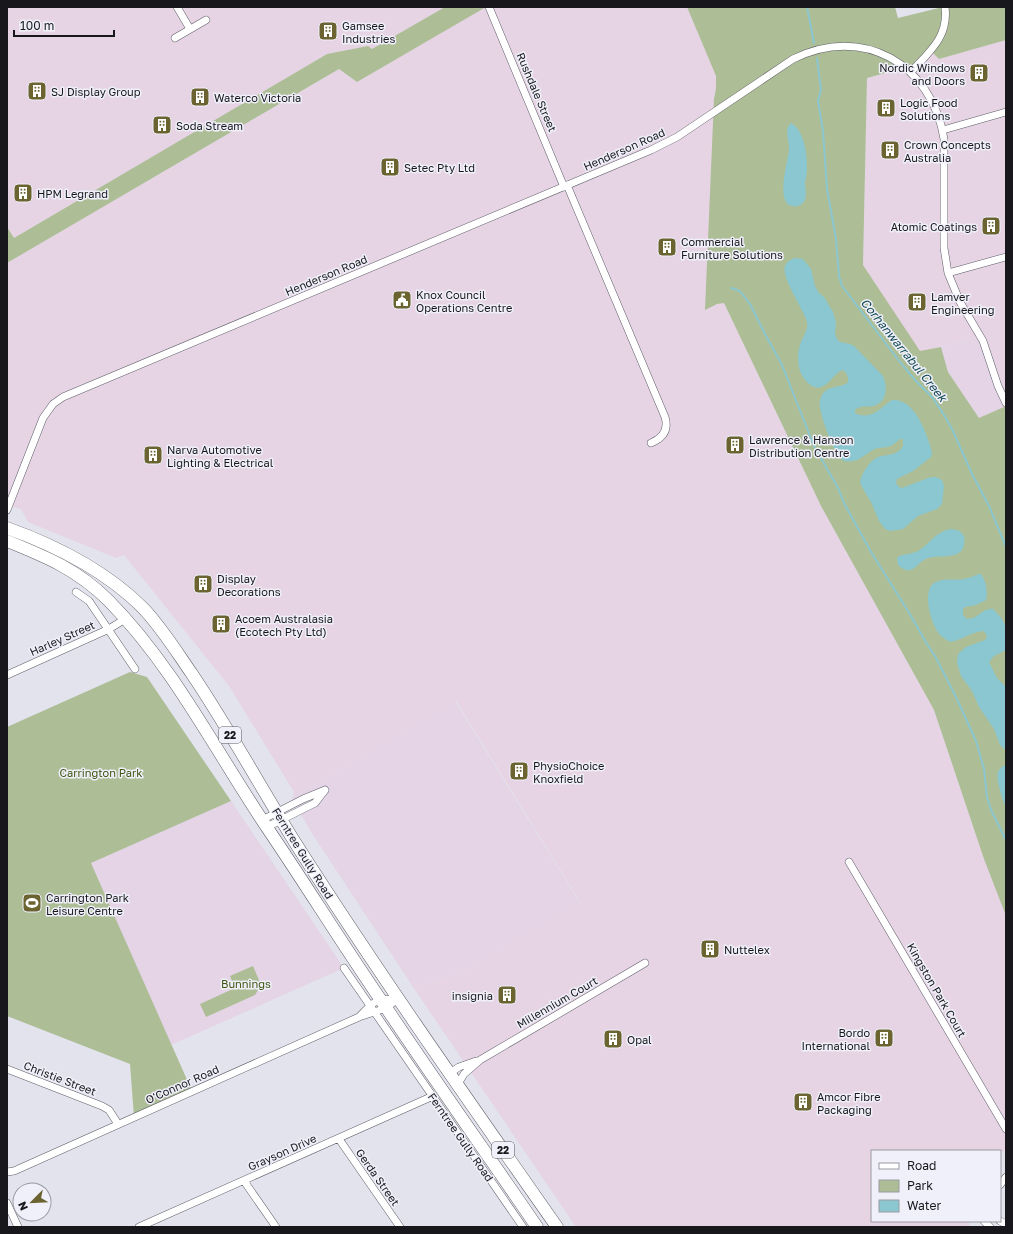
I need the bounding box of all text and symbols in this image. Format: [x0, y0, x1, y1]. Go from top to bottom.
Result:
scale bar [14, 12, 114, 38]
text: 100 m [20, 18, 54, 33]
place label: Gamsee Industries [342, 19, 395, 45]
building icon: Gamsee Industries [317, 20, 339, 42]
street label: Rushdale Street [514, 51, 560, 133]
place label: Nordic Windows and Doors [879, 61, 965, 87]
building icon: Nordic Windows and Doors [968, 62, 990, 84]
building icon: SJ Display Group [26, 80, 48, 102]
place label: SJ Display Group [51, 85, 141, 98]
building icon: Waterco Victoria [189, 86, 211, 108]
place label: Waterco Victoria [214, 91, 301, 104]
place label: Logic Food Solutions [900, 96, 958, 122]
building icon: Logic Food Solutions [875, 97, 897, 119]
building icon: Soda Stream [151, 114, 173, 136]
place label: Soda Stream [176, 119, 243, 132]
street label: Henderson Road [581, 125, 667, 173]
place label: Crown Concepts Australia [904, 138, 991, 164]
building icon: Crown Concepts Australia [879, 139, 901, 161]
building icon: Setec Pty Ltd [379, 156, 401, 178]
place label: Setec Pty Ltd [404, 161, 475, 174]
building icon: HPM Legrand [12, 182, 34, 204]
place label: HPM Legrand [37, 187, 108, 200]
building icon: Atomic Coatings [980, 215, 1002, 237]
place label: Atomic Coatings [891, 220, 977, 233]
place label: Commercial Furniture Solutions [681, 235, 783, 261]
building icon: Commercial Furniture Solutions [656, 236, 678, 258]
street label: Henderson Road [283, 252, 369, 298]
place label: Knox Council Operations Centre [416, 288, 512, 314]
public building icon: Knox Council Operations Centre [391, 289, 413, 311]
place label: Lamver Engineering [931, 290, 994, 316]
building icon: Lamver Engineering [906, 291, 928, 313]
water label: Corhanwarrabul Creek [858, 295, 951, 406]
place label: Lawrence & Hanson Distribution Centre [749, 433, 854, 459]
building icon: Lawrence & Hanson Distribution Centre [724, 434, 746, 456]
place label: Narva Automotive Lighting & Electrical [167, 443, 274, 469]
building icon: Narva Automotive Lighting & Electrical [142, 444, 164, 466]
place label: Display Decorations [217, 572, 281, 598]
building icon: Display Decorations [192, 573, 214, 595]
place label: Acoem Australasia (Ecotech Pty Ltd) [235, 612, 333, 638]
building icon: Acoem Australasia (Ecotech Pty Ltd) [210, 613, 232, 635]
street label: Harley Street [27, 618, 97, 658]
road number: 22 [219, 727, 241, 743]
place label: PhysioChoice Knoxfield [533, 759, 604, 785]
building icon: PhysioChoice Knoxfield [508, 760, 530, 782]
park label: Carrington Park [59, 766, 143, 779]
street label: Ferntree Gully Road [270, 805, 336, 901]
place label: Carrington Park Leisure Centre [46, 891, 129, 917]
sports icon: Carrington Park Leisure Centre [21, 892, 43, 914]
building icon: Nuttelex [699, 938, 721, 960]
street label: Kingston Park Court [905, 941, 969, 1039]
place label: Nuttelex [724, 943, 770, 956]
street label: Millennium Court [514, 974, 600, 1030]
park label: Bunnings [221, 977, 271, 990]
building icon: insignia [496, 984, 518, 1006]
place label: insignia [452, 989, 493, 1002]
place label: Bordo International [802, 1026, 870, 1052]
building icon: Bordo International [873, 1027, 895, 1049]
building icon: Opal [602, 1028, 624, 1050]
place label: Opal [627, 1033, 652, 1046]
street label: Christie Street [22, 1058, 98, 1098]
street label: O'Connor Road [143, 1062, 221, 1106]
street label: Ferntree Gully Road [426, 1090, 496, 1184]
place label: Amcor Fibre Packaging [817, 1090, 881, 1116]
building icon: Amcor Fibre Packaging [792, 1091, 814, 1113]
street label: Grayson Drive [246, 1131, 318, 1173]
road number: 22 [492, 1142, 514, 1158]
street label: Gerda Street [354, 1146, 402, 1208]
legend [871, 1150, 1001, 1222]
text: Road [907, 1158, 936, 1173]
text: Park [907, 1178, 933, 1193]
north arrow [12, 1182, 52, 1222]
text: Water [907, 1198, 941, 1213]
text: N [15, 1200, 30, 1213]

